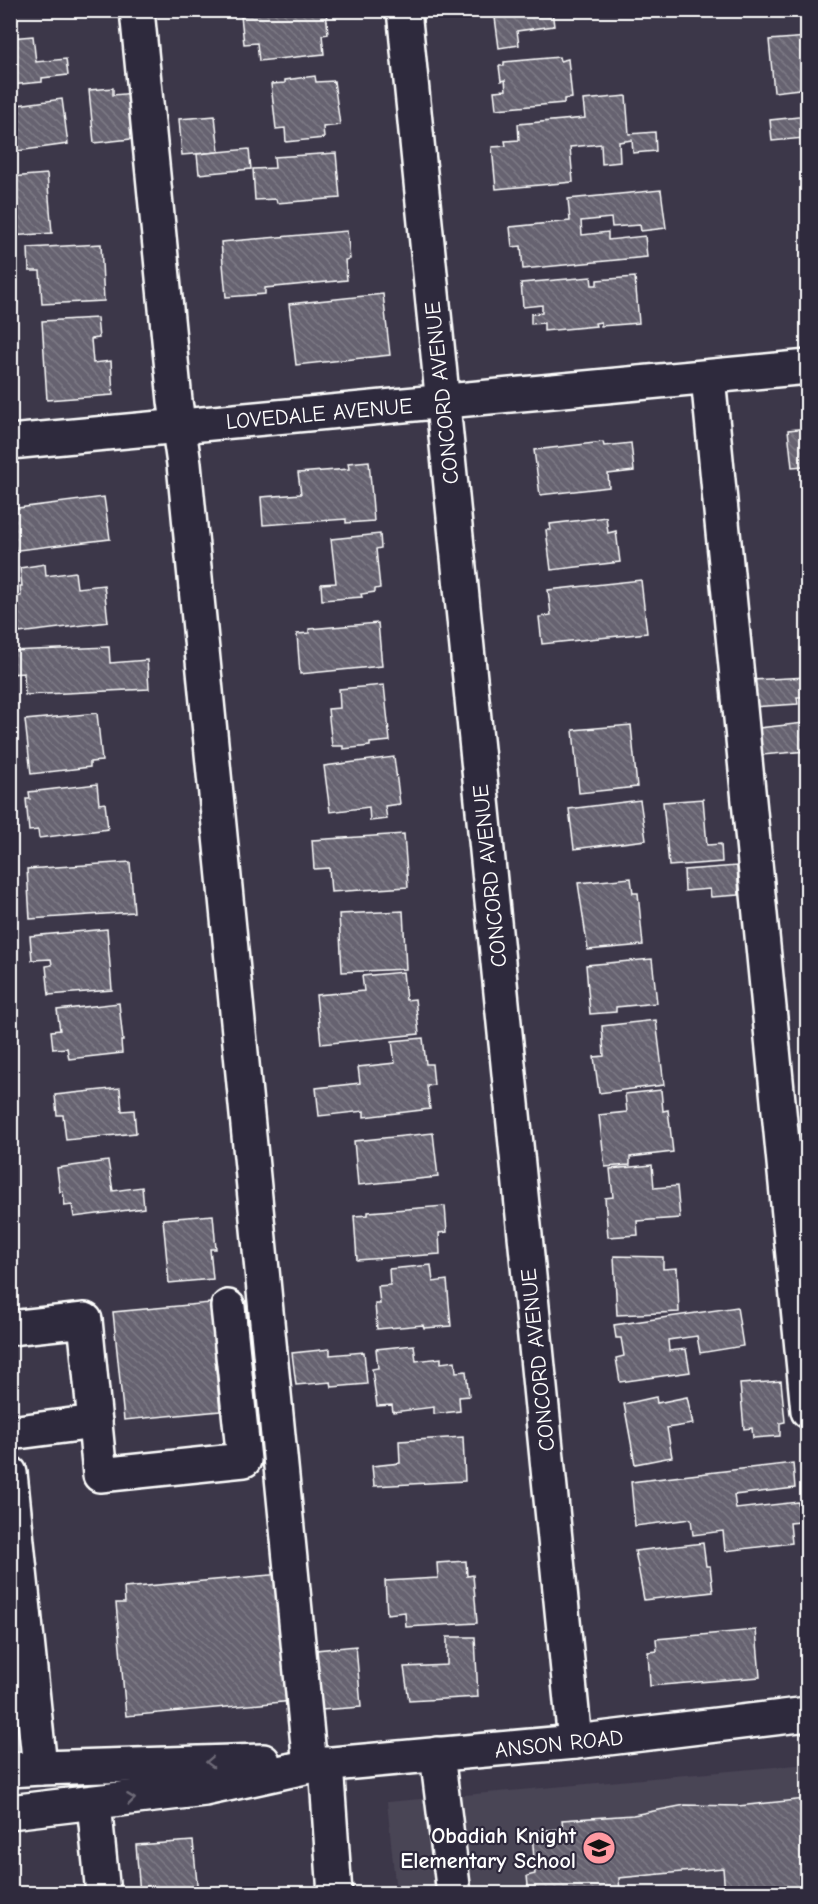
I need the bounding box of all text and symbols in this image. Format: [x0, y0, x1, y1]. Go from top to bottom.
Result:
street label: CONCORD AVENUE [419, 300, 465, 486]
street label: LOVEDALE AVENUE [225, 393, 413, 435]
street label: CONCORD AVENUE [467, 783, 513, 969]
street label: CONCORD AVENUE [515, 1267, 561, 1453]
street label: ANSON ROAD [493, 1724, 625, 1764]
one-way arrow [205, 1756, 214, 1769]
one-way arrow [127, 1793, 136, 1806]
place label: Obadiah Knight Elementary School [400, 1823, 577, 1874]
school or university icon: Obadiah Knight Elementary School [581, 1830, 617, 1866]

